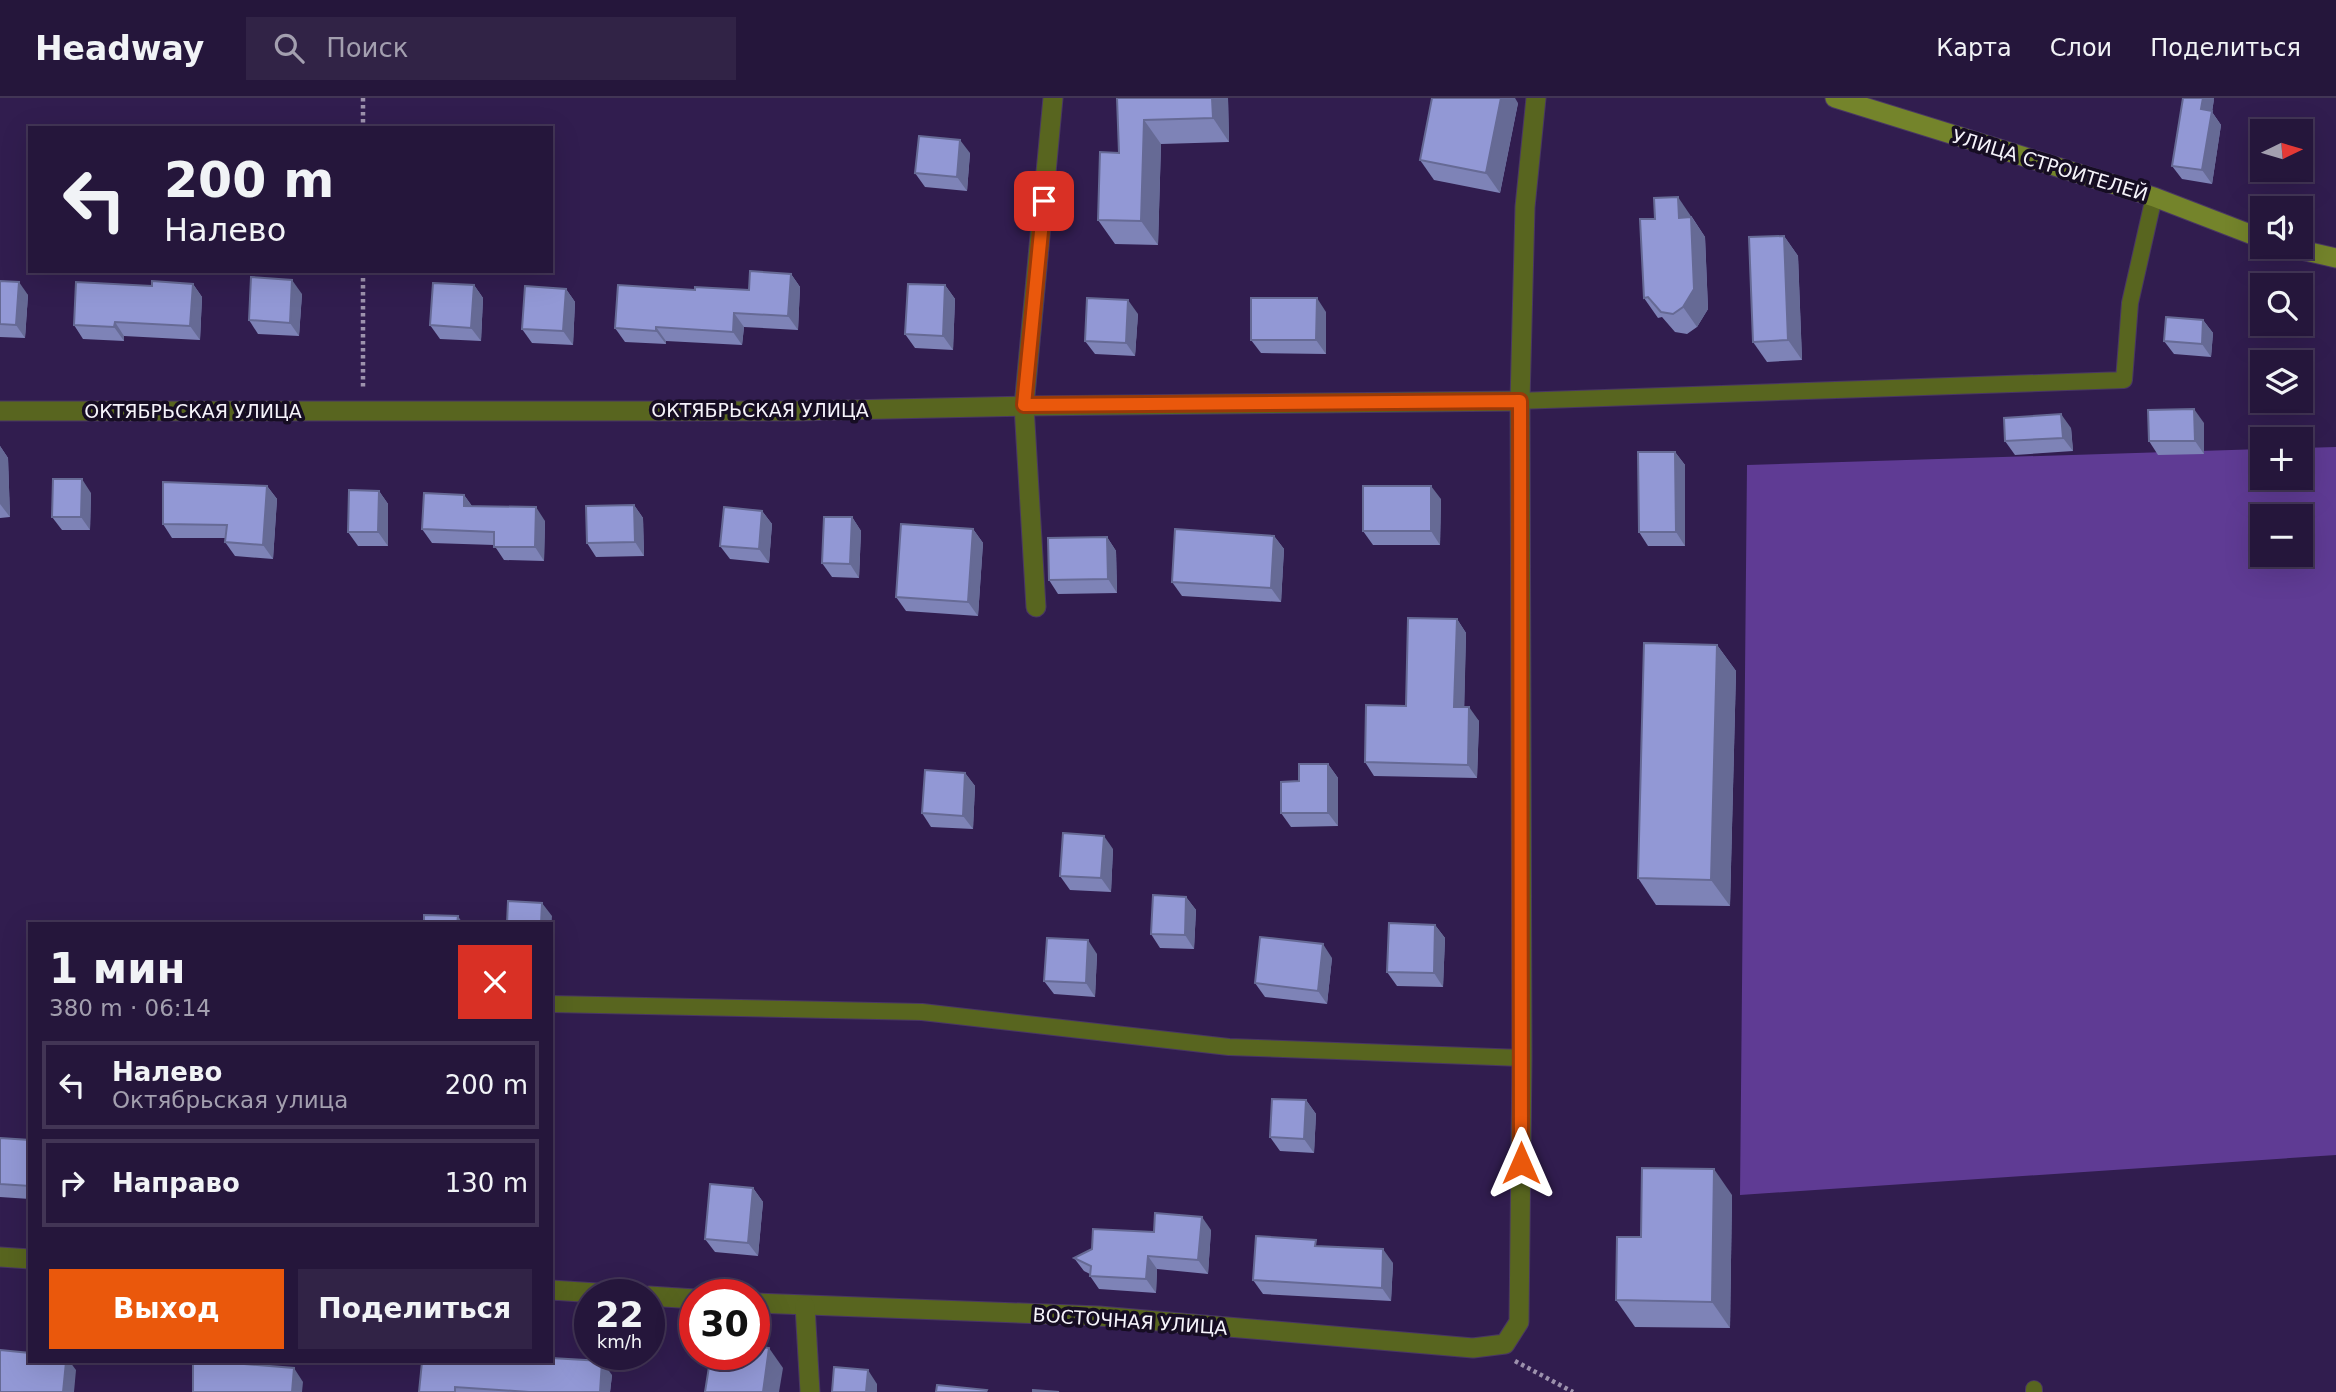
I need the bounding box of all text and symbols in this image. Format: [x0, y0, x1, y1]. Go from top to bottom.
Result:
search box [246, 17, 736, 80]
text: Headway [35, 29, 204, 68]
icon: search [270, 29, 308, 67]
text: Поиск [326, 33, 409, 63]
text: Карта [1936, 34, 2012, 62]
text: Слои [2050, 34, 2112, 62]
text: Поделиться [2150, 34, 2301, 62]
north arrow [2250, 119, 2314, 182]
map controls [2250, 119, 2313, 567]
street label: УЛИЦА СТРОИТЕЛЕЙ [1949, 125, 2151, 205]
text: 200 m [164, 152, 334, 209]
icon: left [49, 154, 140, 245]
pin [1014, 171, 1074, 231]
icon: arrive [1025, 182, 1063, 220]
button: sound [2250, 196, 2313, 259]
text: Налево [164, 211, 286, 249]
button: search [2250, 273, 2313, 336]
button: layers [2250, 350, 2313, 413]
street label: ОКТЯБРЬСКАЯ УЛИЦА [651, 399, 869, 421]
street label: ОКТЯБРЬСКАЯ УЛИЦА [84, 400, 302, 422]
button: + [2250, 427, 2313, 490]
button: − [2250, 504, 2313, 567]
text: 1 мин [49, 944, 186, 993]
button: close [458, 945, 532, 1019]
text: 380 m · 06:14 [49, 995, 211, 1021]
text: Налево [112, 1057, 222, 1087]
icon: left [53, 1066, 91, 1104]
text: 200 m [445, 1070, 528, 1100]
text: Октябрьская улица [112, 1087, 348, 1113]
position arrow [1484, 1126, 1558, 1200]
icon: right [53, 1164, 91, 1202]
text: Направо [112, 1168, 240, 1198]
text: 130 m [445, 1168, 528, 1198]
button: Выход [49, 1269, 284, 1349]
button: Поделиться [298, 1269, 532, 1349]
speed limit sign: 30 [679, 1279, 770, 1370]
text: 22 [595, 1295, 644, 1335]
street label: ВОСТОЧНАЯ УЛИЦА [1032, 1303, 1228, 1339]
text: km/h [597, 1331, 642, 1352]

